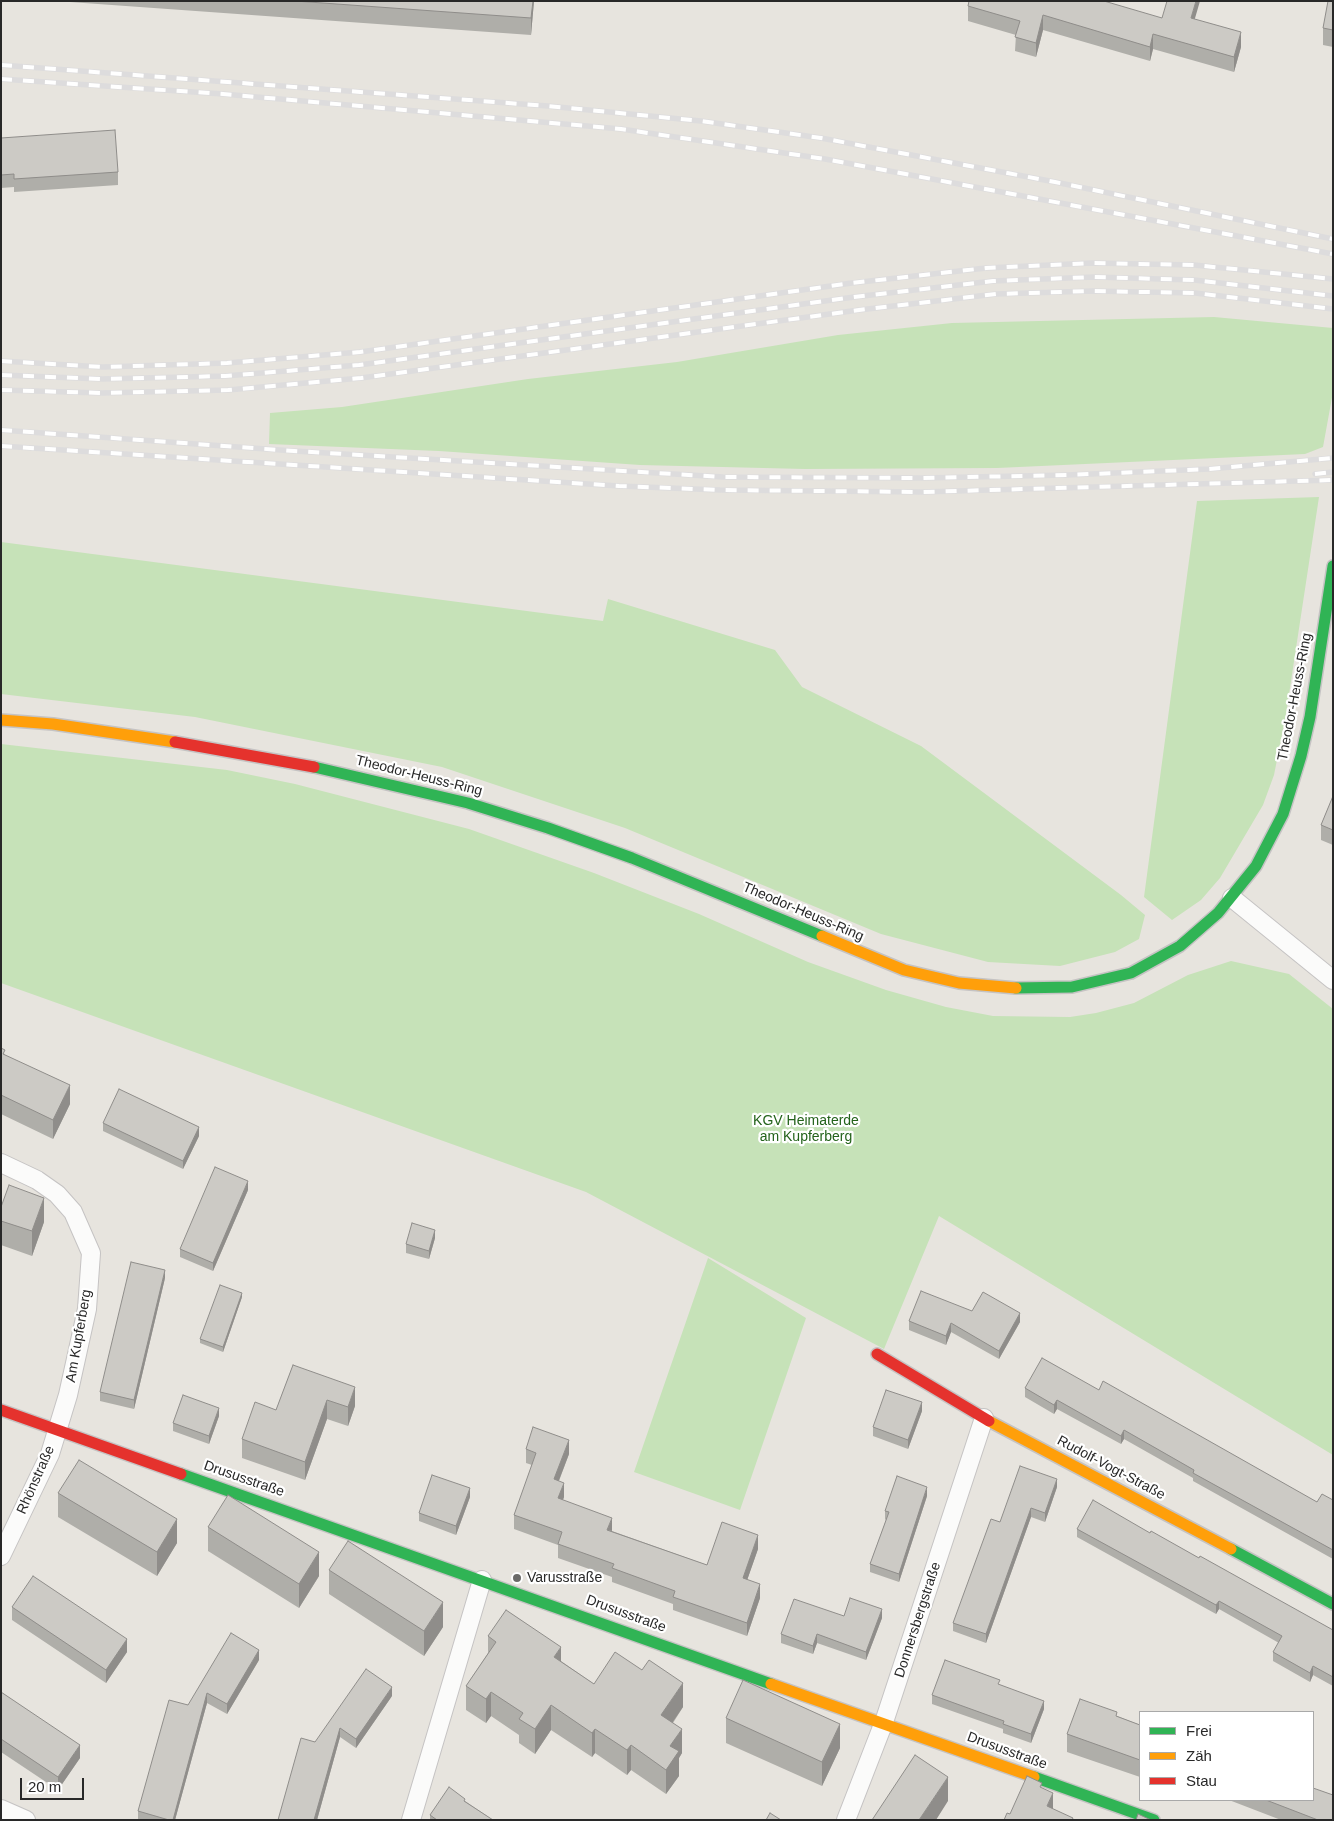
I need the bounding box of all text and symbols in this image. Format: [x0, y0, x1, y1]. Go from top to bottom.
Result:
street label: Theodor-Heuss-Ring [1274, 632, 1316, 762]
street label: Theodor-Heuss-Ring [354, 752, 484, 800]
street label: Theodor-Heuss-Ring [740, 879, 866, 945]
park label: KGV Heimaterde am Kupferberg [753, 1113, 859, 1146]
street label: Am Kupferberg [63, 1288, 95, 1384]
street label: Rudolf-Vogt-Straße [1054, 1432, 1168, 1504]
street label: Rhönstraße [13, 1443, 59, 1517]
street label: Drususstraße [202, 1457, 286, 1501]
street label: Donnersbergstraße [891, 1560, 945, 1680]
place label: Varusstraße [527, 1570, 602, 1586]
marker: Varusstraße [511, 1572, 523, 1584]
street label: Drususstraße [584, 1592, 668, 1636]
legend [1139, 1711, 1314, 1801]
text: Frei [1186, 1722, 1212, 1739]
street label: Drususstraße [965, 1729, 1049, 1773]
text: Zäh [1186, 1747, 1212, 1764]
scale bar [22, 1768, 86, 1800]
text: Stau [1186, 1772, 1217, 1789]
text: 20 m [28, 1778, 61, 1795]

